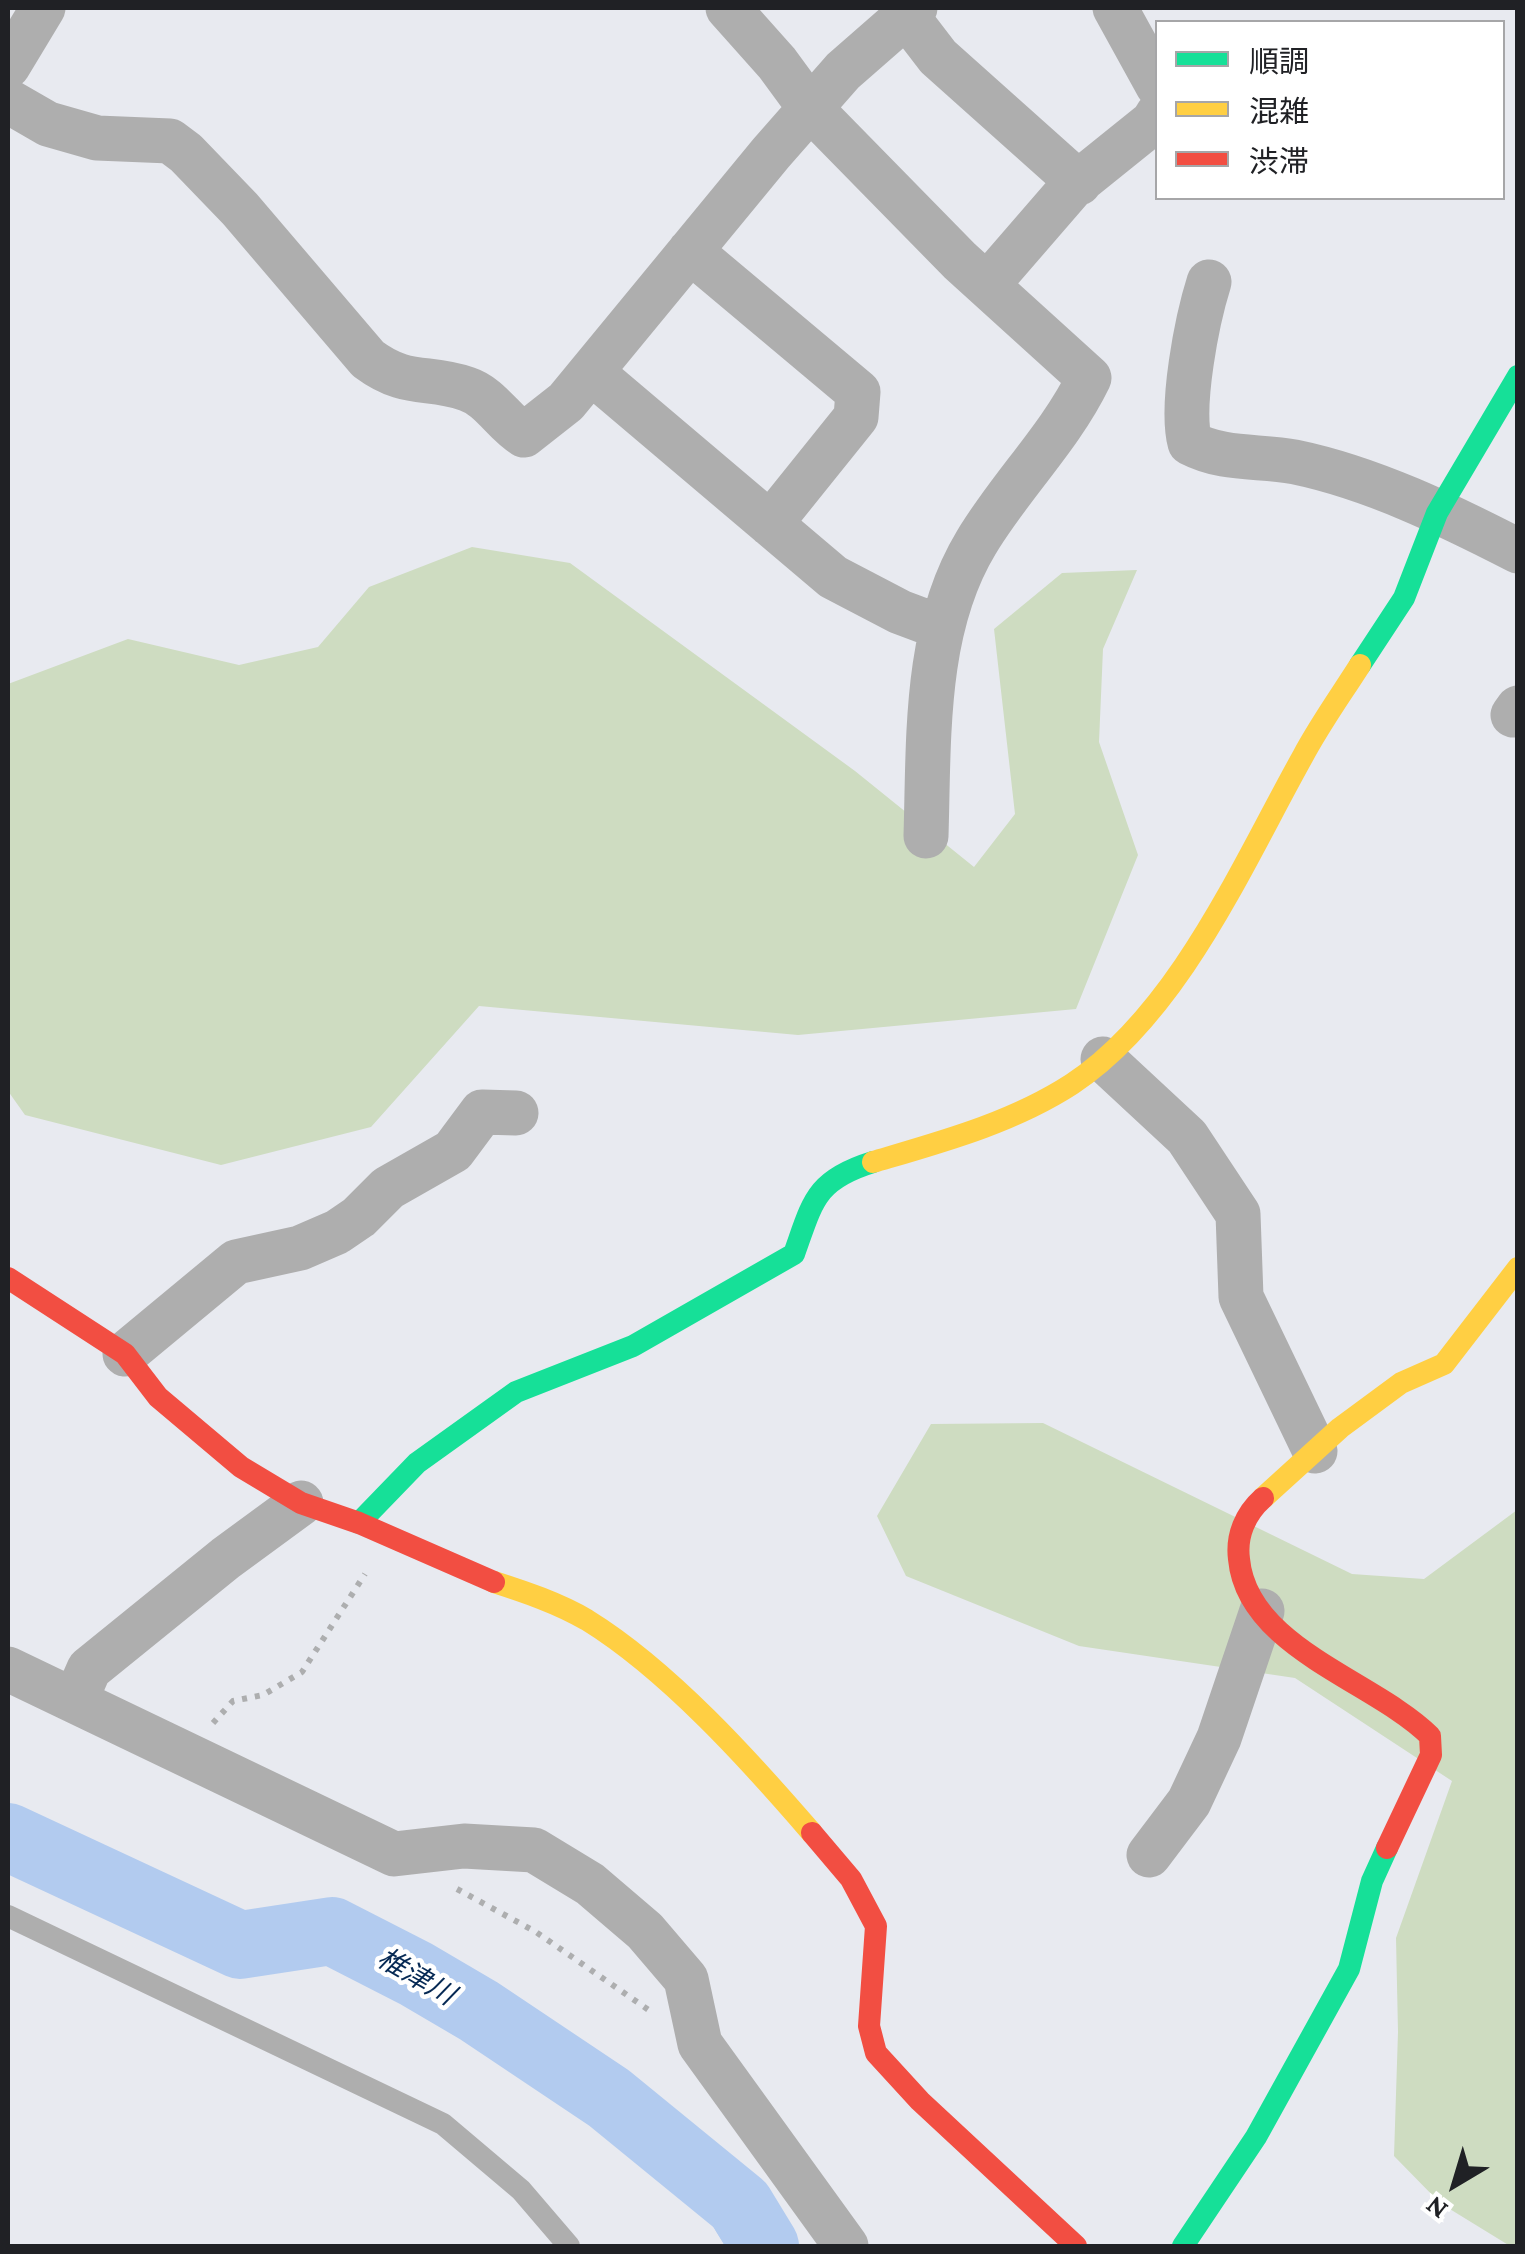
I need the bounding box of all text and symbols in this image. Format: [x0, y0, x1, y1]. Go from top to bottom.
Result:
legend [1155, 20, 1505, 200]
text: 順調 [1249, 45, 1309, 78]
text: 混雑 [1249, 95, 1309, 128]
text: 渋滞 [1249, 145, 1309, 178]
water label: 椎津川 [371, 1941, 461, 2013]
north arrow [1405, 2134, 1505, 2234]
text: N [1419, 2190, 1453, 2226]

